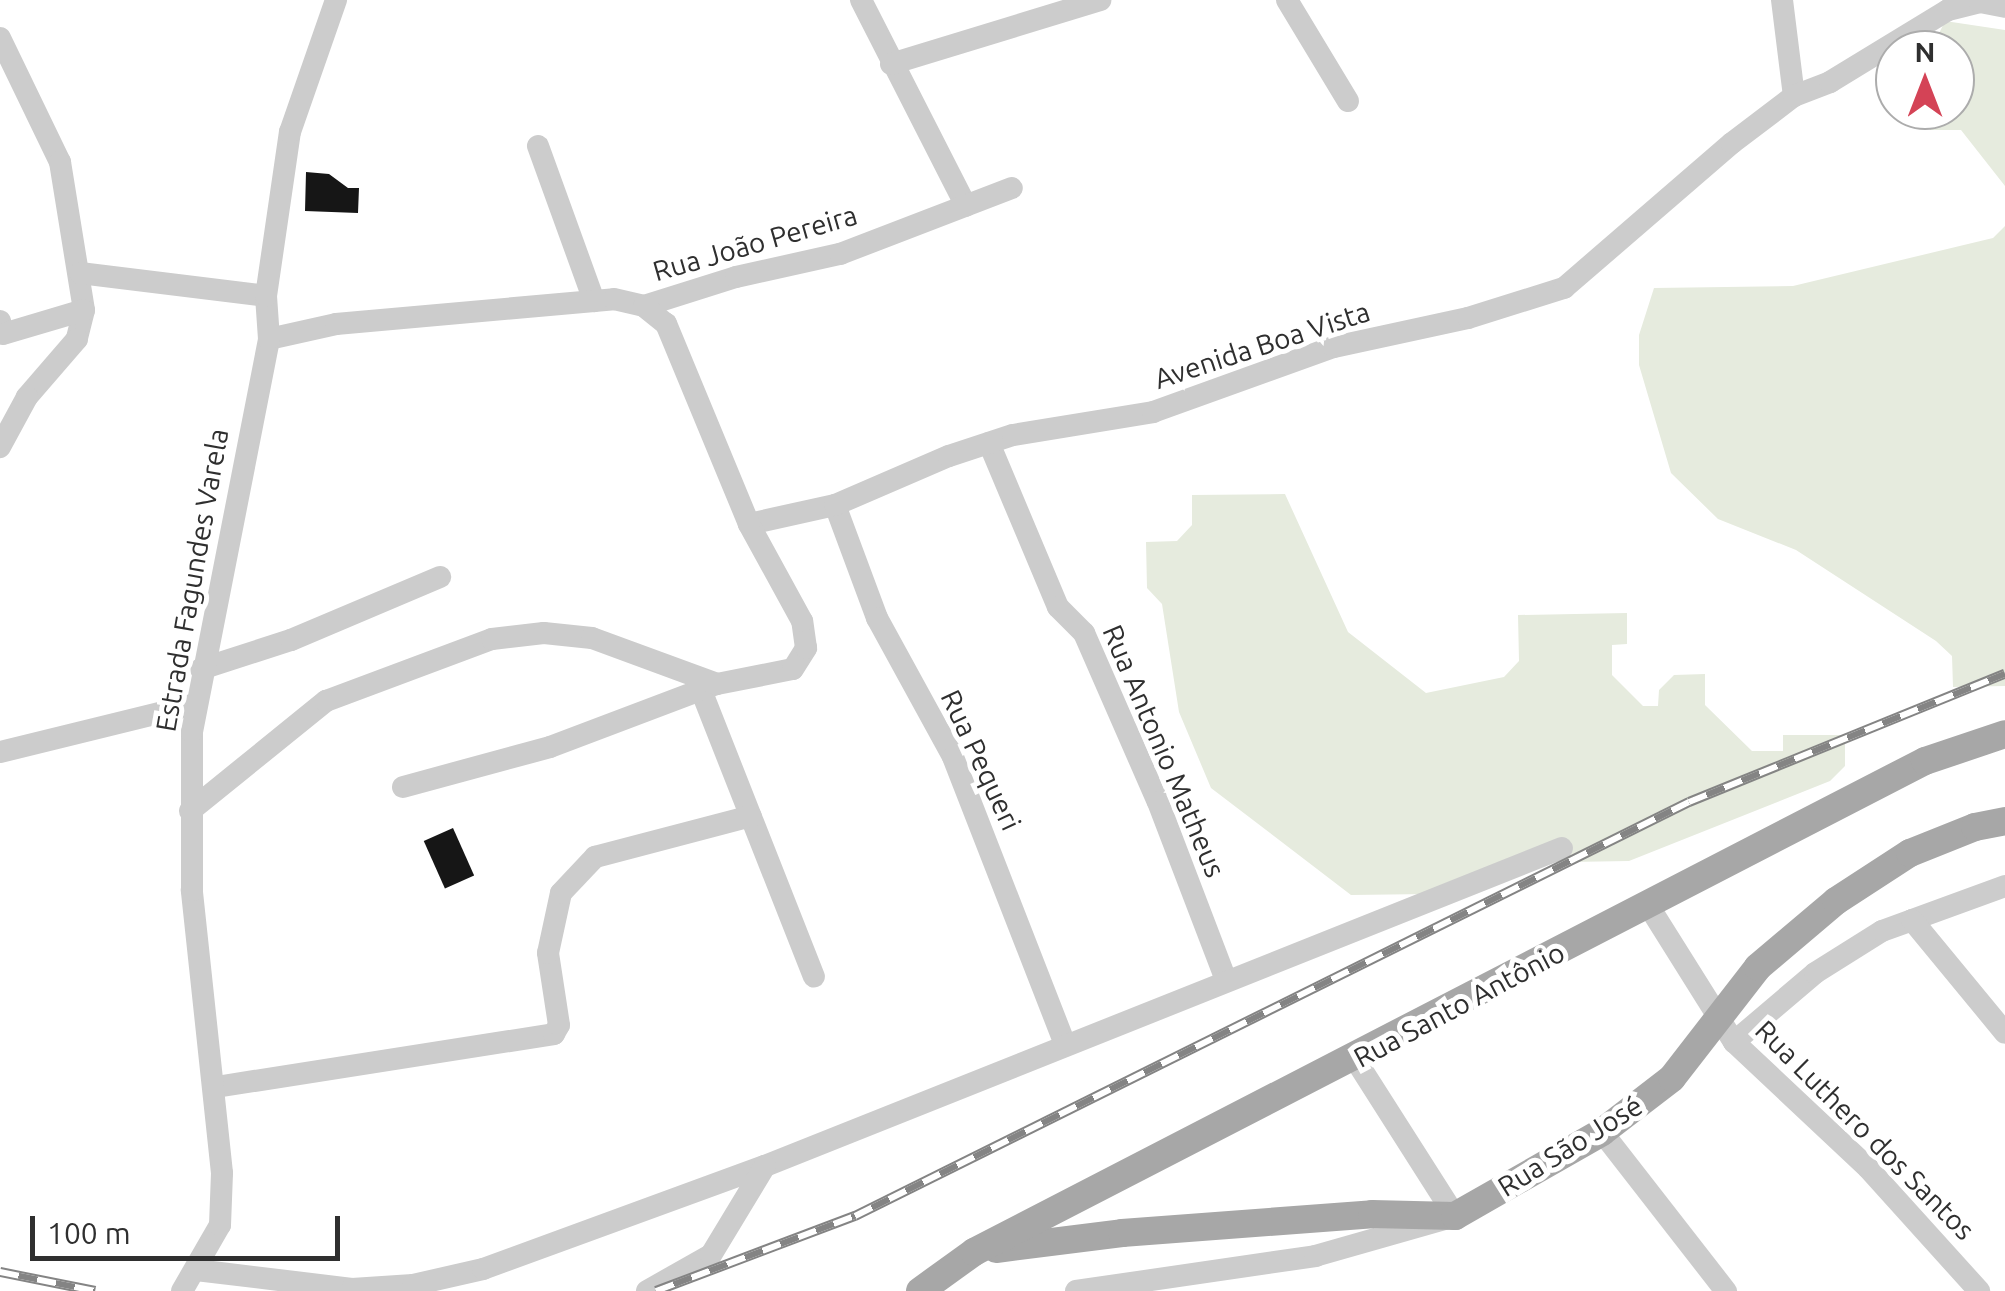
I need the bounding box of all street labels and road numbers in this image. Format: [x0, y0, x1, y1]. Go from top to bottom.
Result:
street label: Rua João Pereira [649, 198, 861, 288]
street label: Avenida Boa Vista [1150, 294, 1374, 396]
street label: Estrada Fagundes Varela [149, 426, 235, 734]
street label: Rua Antonio Matheus [1096, 620, 1232, 882]
street label: Rua Pequeri [934, 684, 1028, 836]
street label: Rua Santo Antônio [1348, 935, 1570, 1075]
street label: Rua Luthero dos Santos [1748, 1013, 1982, 1247]
street label: Rua São José [1492, 1088, 1648, 1204]

